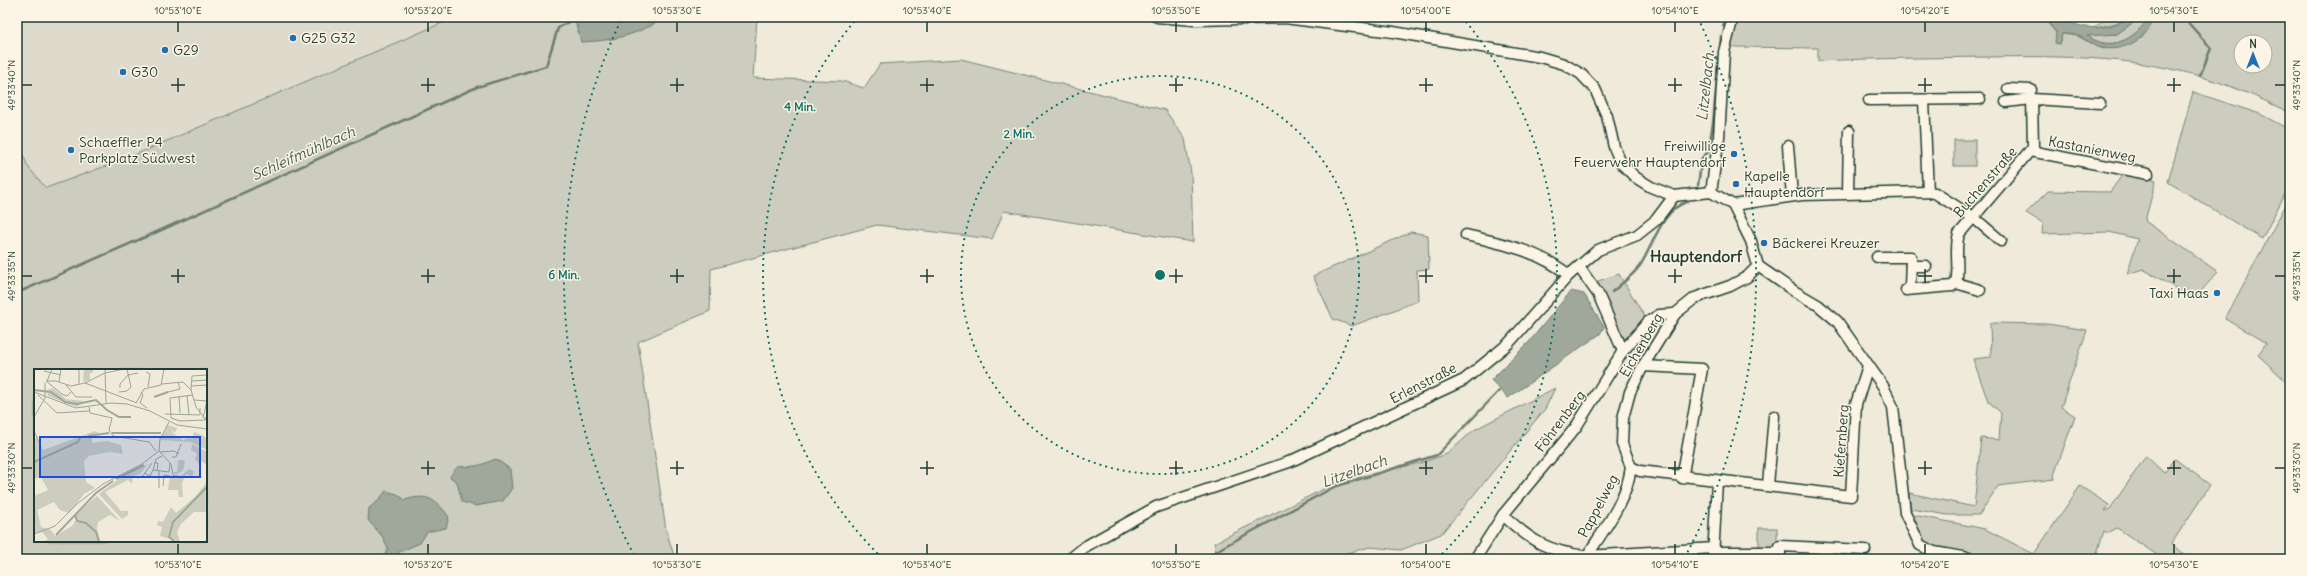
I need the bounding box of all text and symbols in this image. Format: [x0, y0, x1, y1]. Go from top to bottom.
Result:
text: 10°53'10"E [154, 4, 202, 17]
text: 10°53'20"E [404, 4, 452, 17]
text: 10°53'30"E [653, 4, 702, 17]
text: 10°53'40"E [903, 4, 951, 17]
text: 10°53'50"E [1152, 4, 1201, 17]
text: 10°54'00"E [1401, 4, 1451, 17]
text: 10°54'10"E [1651, 4, 1699, 17]
text: 10°54'20"E [1901, 4, 1949, 17]
text: 10°54'30"E [2150, 4, 2199, 17]
place label: G25 G32 [301, 29, 356, 47]
marker: G25 G32 [288, 33, 298, 43]
north arrow [2233, 34, 2273, 74]
text: N [2249, 37, 2257, 51]
place label: G29 [173, 41, 199, 59]
marker: G29 [160, 45, 170, 55]
water label: Litzelbach [1692, 52, 1718, 122]
text: 49°33'40"N [5, 60, 18, 110]
text: 49°33'40"N [2290, 60, 2303, 110]
place label: G30 [131, 63, 158, 81]
marker: G30 [118, 67, 128, 77]
text: 4 Min. [784, 99, 816, 114]
water label: Schleifmühlbach [248, 122, 358, 184]
text: 2 Min. [1003, 126, 1035, 141]
street label: Kastanienweg [2047, 132, 2137, 166]
place label: Schaeffler P4 Parkplatz Südwest [79, 133, 196, 167]
place label: Freiwillige Feuerwehr Hauptendorf [1574, 137, 1726, 171]
street label: Buchenstraße [1949, 143, 2021, 221]
marker: Schaeffler P4 Parkplatz Südwest [66, 145, 76, 155]
marker: Freiwillige Feuerwehr Hauptendorf [1729, 149, 1739, 159]
place label: Kapelle Hauptendorf [1744, 167, 1825, 201]
marker: Kapelle Hauptendorf [1731, 179, 1741, 189]
place label: Bäckerei Kreuzer [1772, 234, 1880, 252]
marker: Bäckerei Kreuzer [1759, 238, 1769, 248]
district label: Hauptendorf [1650, 246, 1743, 267]
text: 49°33'35"N [5, 251, 18, 301]
text: 49°33'35"N [2290, 251, 2303, 301]
text: 6 Min. [548, 267, 580, 282]
centre of rings [1153, 268, 1167, 282]
place label: Taxi Haas [2149, 284, 2209, 302]
marker: Taxi Haas [2212, 288, 2222, 298]
street label: Eichenberg [1615, 310, 1667, 380]
street label: Erlenstraße [1387, 359, 1459, 407]
inset map [34, 369, 207, 542]
street label: Föhrenberg [1531, 386, 1589, 456]
street label: Kiefernberg [1829, 404, 1853, 478]
text: 49°33'30"N [5, 443, 18, 493]
text: 49°33'30"N [2290, 443, 2303, 493]
water label: Litzelbach [1319, 450, 1390, 492]
street label: Pappelweg [1574, 471, 1622, 541]
text: 10°53'10"E [154, 558, 202, 571]
text: 10°53'20"E [404, 558, 452, 571]
text: 10°53'30"E [653, 558, 702, 571]
text: 10°53'40"E [903, 558, 951, 571]
text: 10°53'50"E [1152, 558, 1201, 571]
text: 10°54'00"E [1401, 558, 1451, 571]
text: 10°54'10"E [1651, 558, 1699, 571]
text: 10°54'20"E [1901, 558, 1949, 571]
text: 10°54'30"E [2150, 558, 2199, 571]

